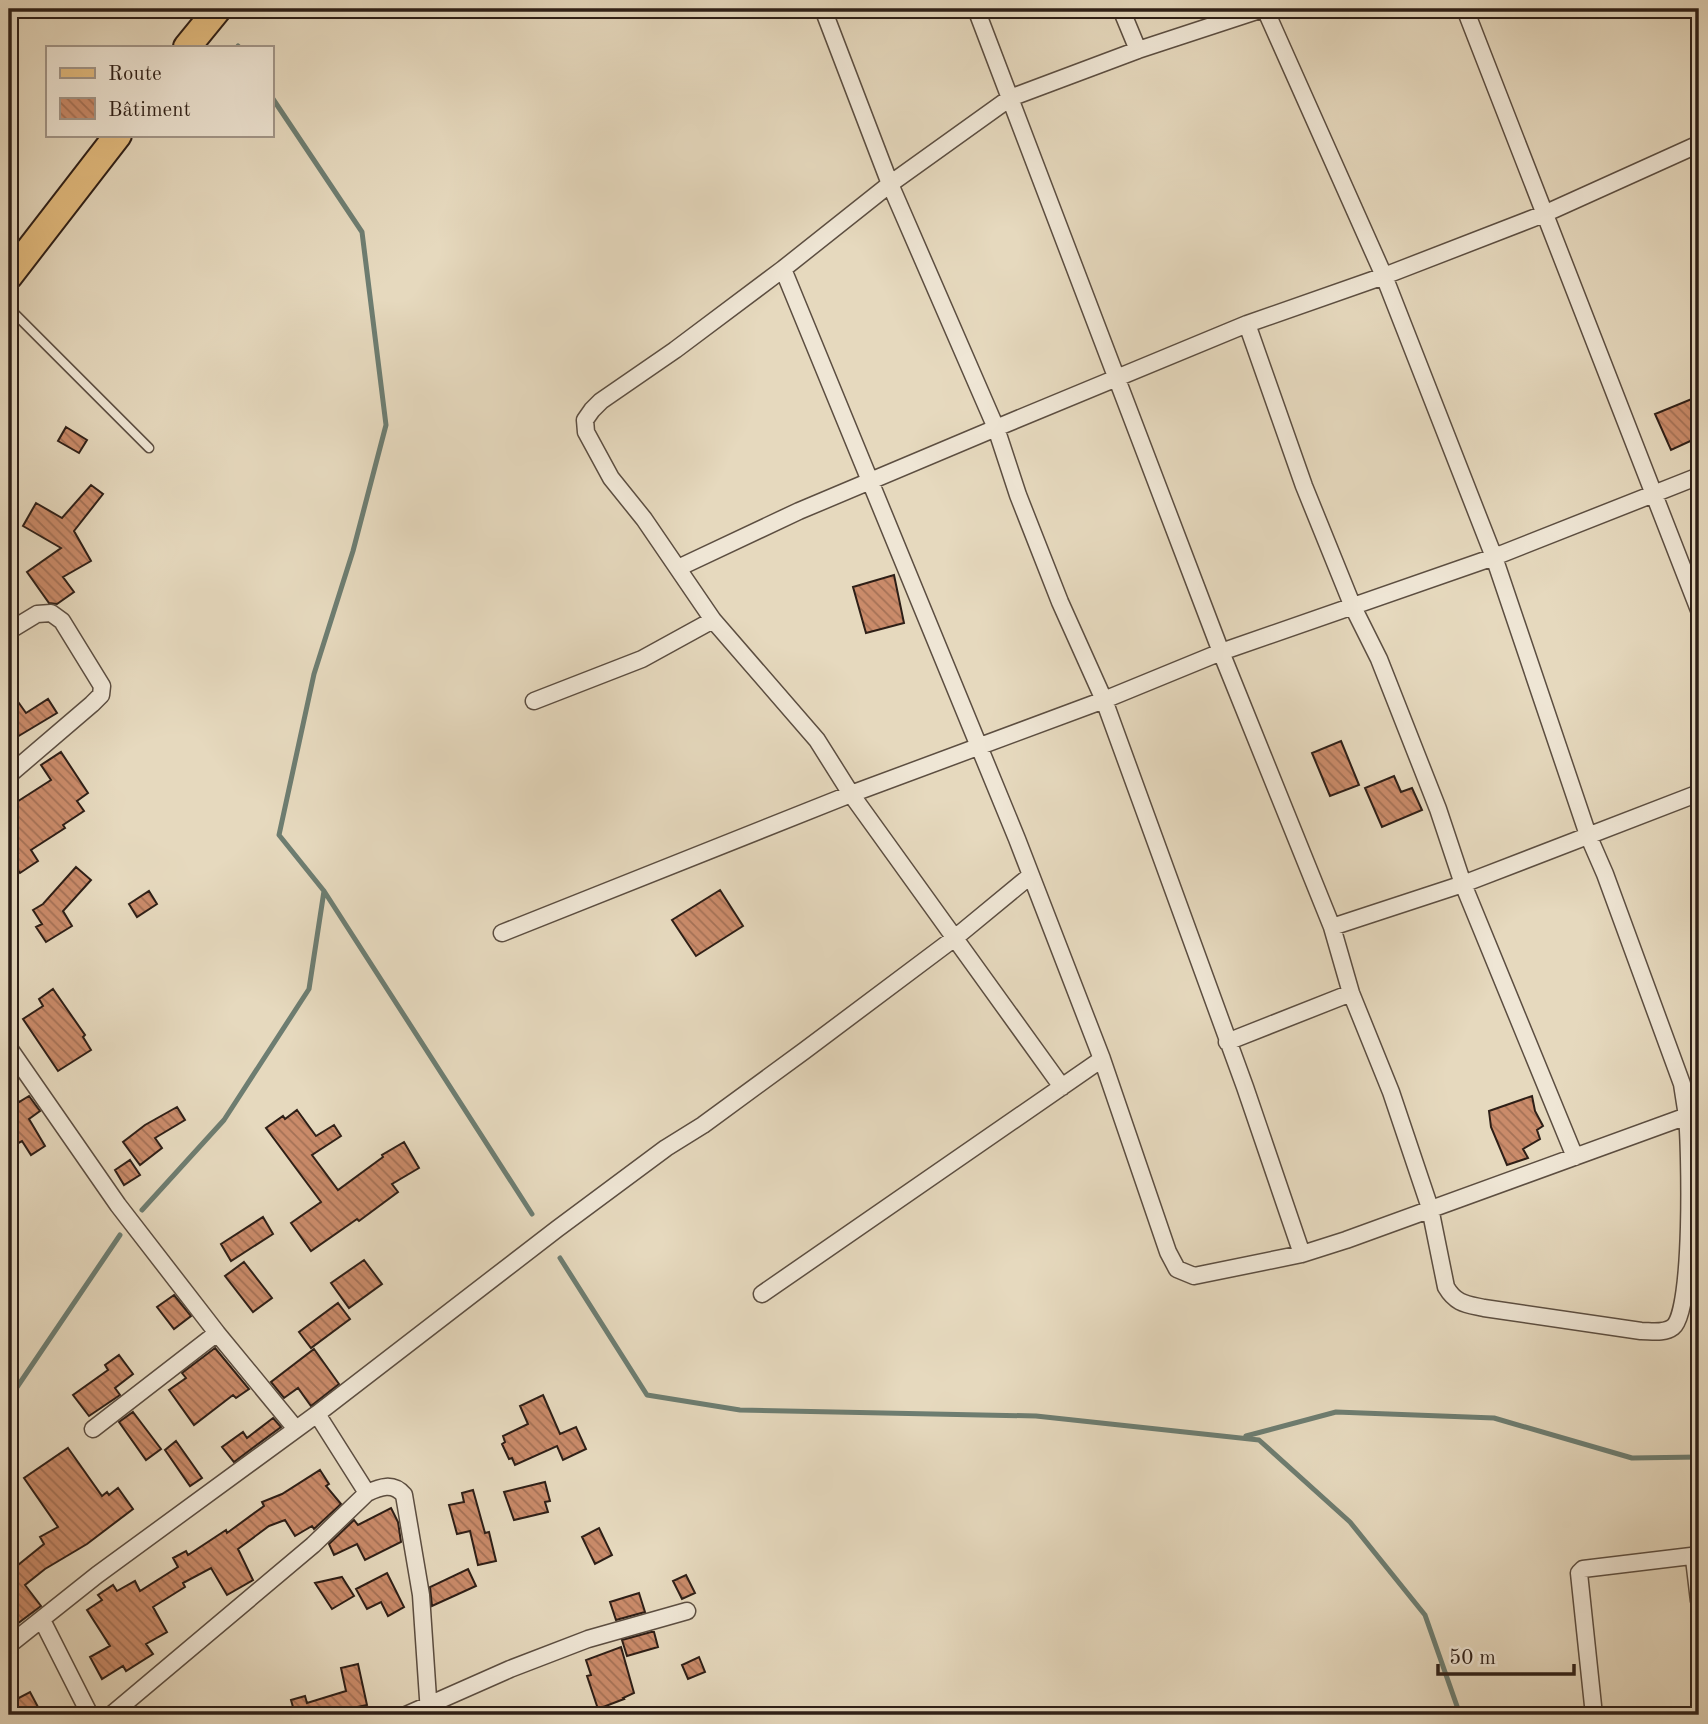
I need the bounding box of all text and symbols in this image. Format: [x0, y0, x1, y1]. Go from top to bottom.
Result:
legend [46, 46, 273, 136]
text: Route [108, 64, 162, 85]
text: Bâtiment [108, 100, 191, 121]
scale bar [1438, 1633, 1575, 1677]
text: 50 m [1449, 1648, 1496, 1669]

